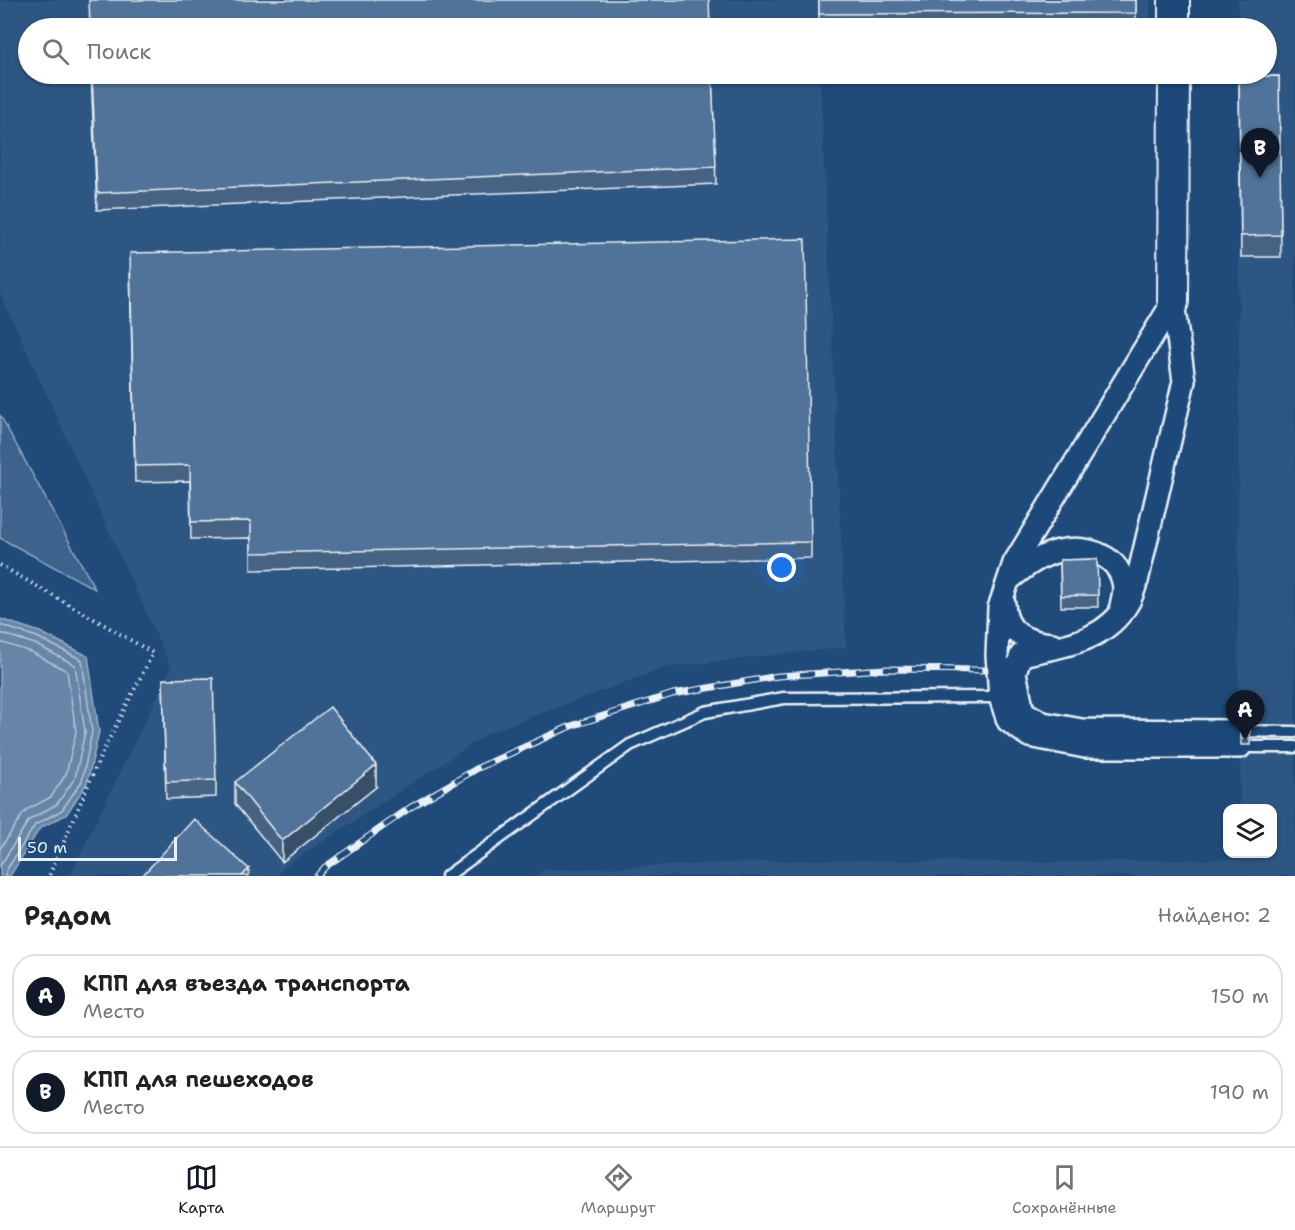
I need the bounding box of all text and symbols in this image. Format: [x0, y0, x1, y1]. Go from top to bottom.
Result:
search box [18, 18, 1277, 84]
icon: search [39, 35, 72, 68]
text: Поиск [87, 37, 151, 66]
pin: B [1240, 128, 1280, 178]
your location [767, 553, 796, 582]
pin: A [1226, 690, 1264, 740]
map controls [1223, 804, 1277, 858]
button: layers [1223, 804, 1277, 858]
scale bar [18, 834, 177, 862]
text: 50 m [27, 837, 67, 858]
text: Рядом [24, 898, 111, 933]
text: Найдено: 2 [1158, 902, 1271, 928]
text: КПП для въезда транспорта [83, 969, 410, 998]
text: A [38, 983, 53, 1009]
text: 150 m [1211, 983, 1269, 1009]
text: Место [83, 998, 145, 1024]
text: КПП для пешеходов [83, 1065, 313, 1094]
text: B [39, 1079, 52, 1105]
text: 190 m [1210, 1079, 1269, 1105]
text: Место [83, 1094, 145, 1120]
tab: Карта [178, 1161, 224, 1218]
tab: Маршрут [581, 1161, 655, 1218]
tab: Сохранённые [1012, 1161, 1117, 1218]

